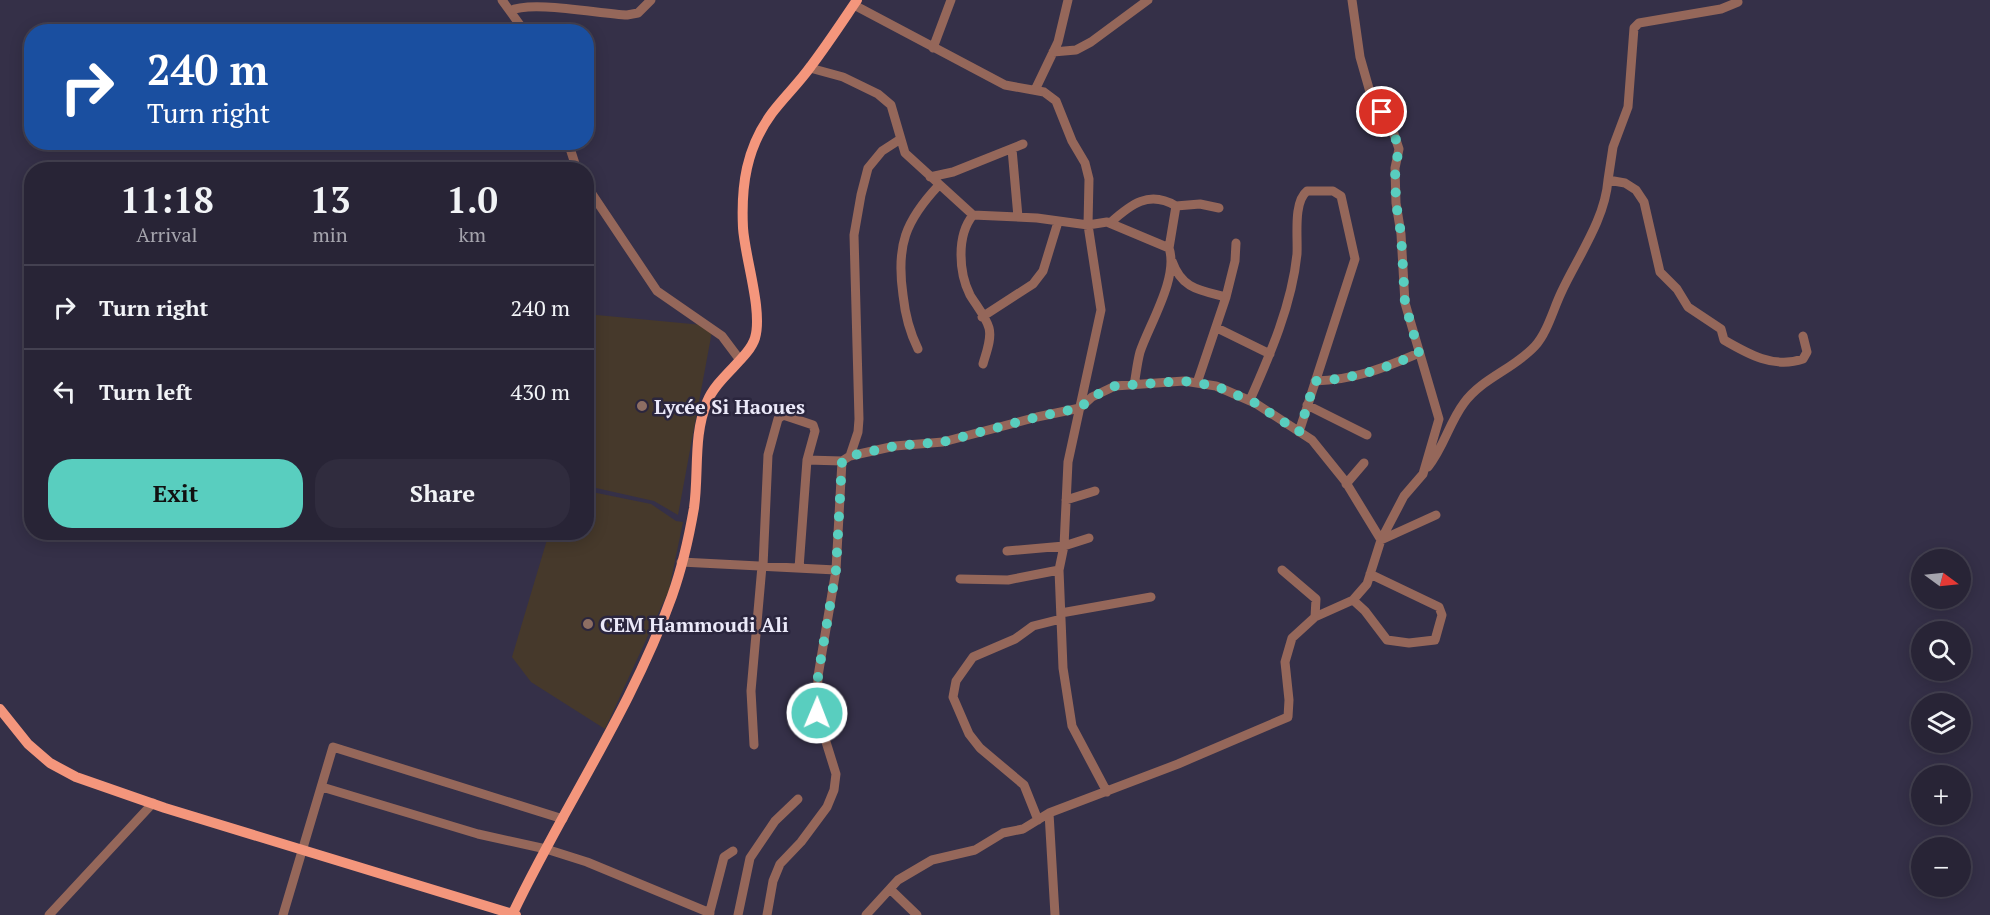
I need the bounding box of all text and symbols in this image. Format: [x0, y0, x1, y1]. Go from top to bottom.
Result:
text: 240 m [147, 41, 268, 97]
icon: right [48, 48, 126, 126]
pin [1356, 86, 1407, 137]
text: Turn right [147, 95, 270, 131]
icon: arrive [1365, 95, 1398, 128]
text: 11:18 [120, 176, 214, 223]
text: 13 [310, 176, 351, 223]
text: 1.0 [447, 176, 498, 223]
text: Arrival [136, 221, 198, 248]
text: min [313, 221, 348, 248]
text: km [458, 221, 486, 248]
icon: right [48, 291, 81, 324]
text: Turn right [99, 293, 208, 322]
text: 240 m [510, 293, 570, 322]
icon: left [48, 375, 81, 408]
text: Turn left [99, 377, 192, 406]
text: 430 m [510, 377, 570, 406]
place label: Lycée Si Haoues [654, 393, 805, 420]
marker: Lycée Si Haoues [635, 399, 649, 413]
button: Exit [48, 459, 303, 528]
button: Share [315, 459, 570, 528]
north arrow [1911, 549, 1971, 609]
map controls [1911, 549, 1971, 897]
place label: CEM Hammoudi Ali [600, 611, 789, 638]
marker: CEM Hammoudi Ali [581, 617, 595, 631]
button: search [1911, 621, 1971, 681]
position arrow [785, 681, 849, 745]
button: layers [1911, 693, 1971, 753]
button: + [1911, 765, 1971, 825]
button: − [1911, 837, 1971, 897]

